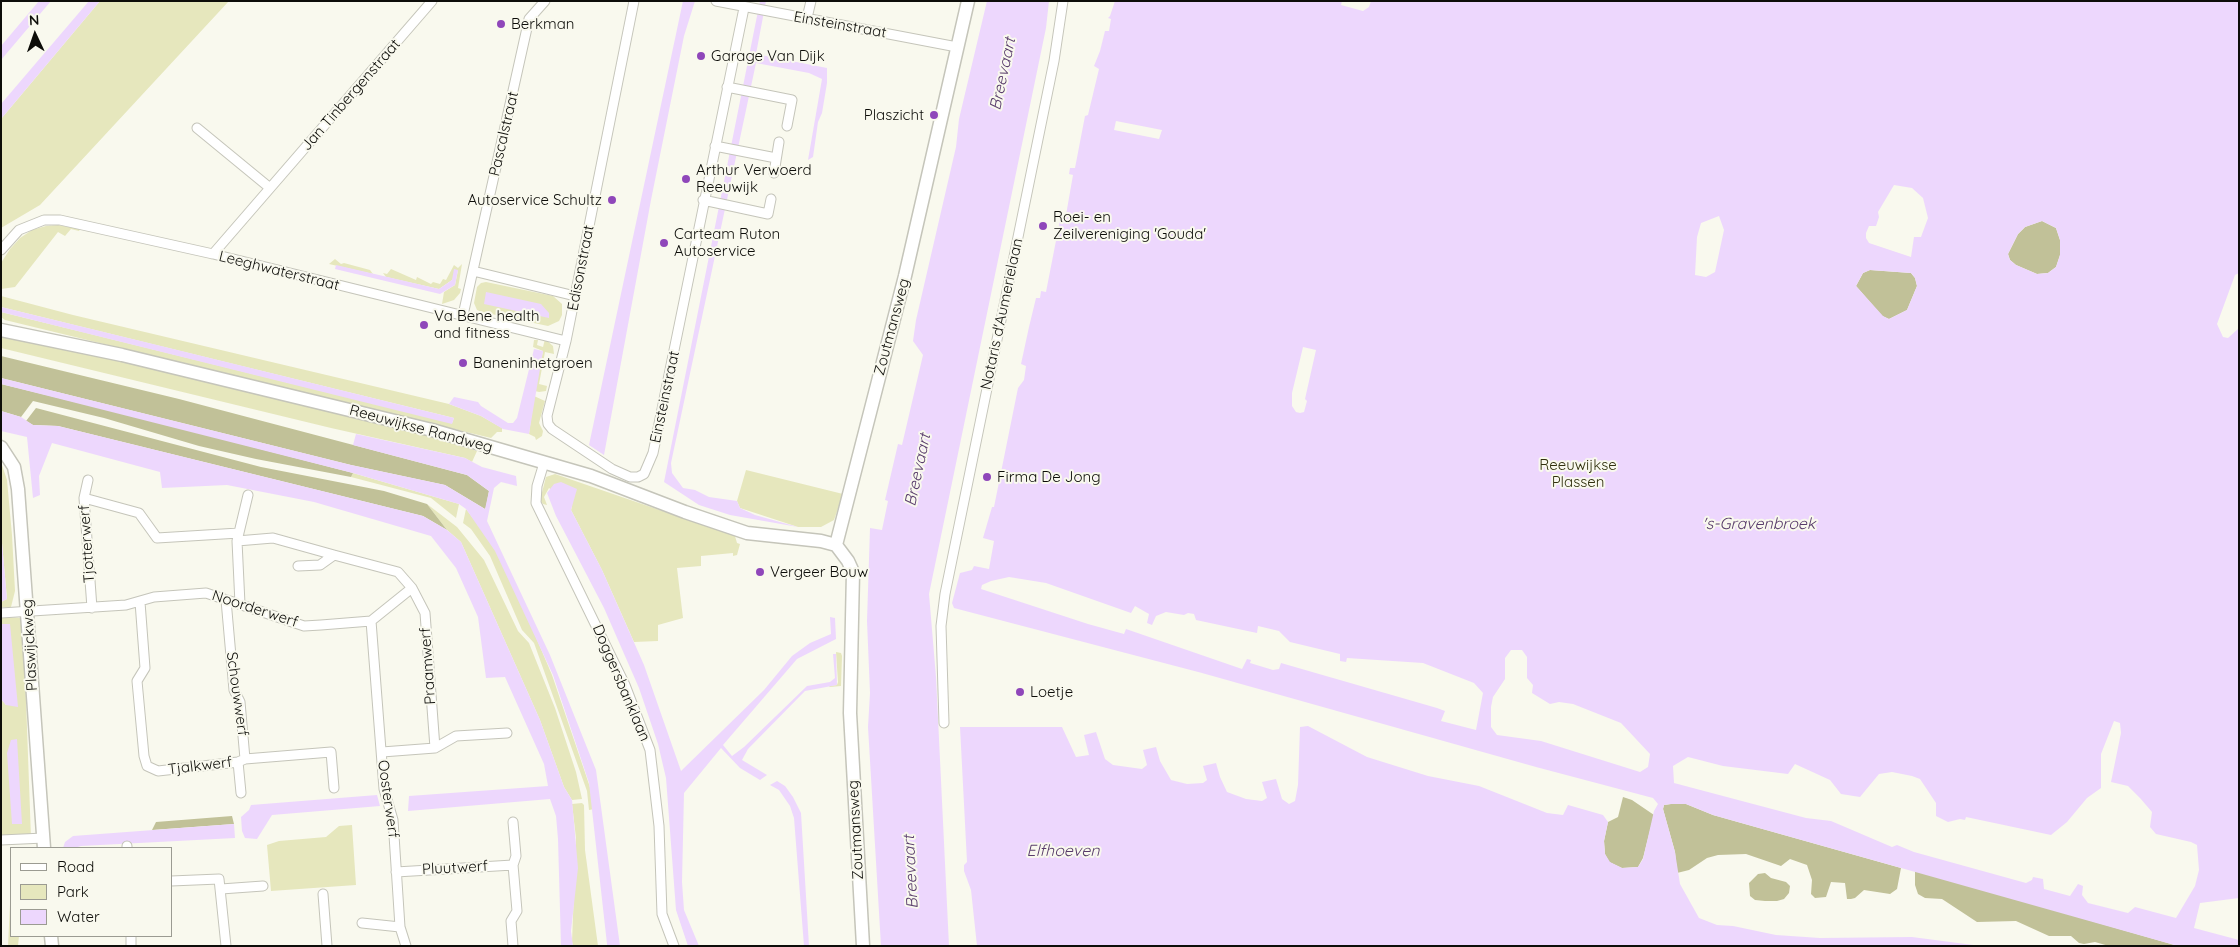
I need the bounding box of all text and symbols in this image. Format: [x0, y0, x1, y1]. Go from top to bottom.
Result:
street label: Einsteinstraat [792, 8, 888, 42]
north arrow [10, 10, 60, 60]
text: N [29, 11, 40, 29]
place label: Berkman [511, 15, 574, 33]
marker: Berkman [495, 18, 507, 30]
street label: Jan Tinbergenstraat [298, 36, 404, 154]
water label: Breevaart [986, 36, 1020, 112]
place label: Garage Van Dijk [711, 47, 825, 65]
marker: Garage Van Dijk [695, 50, 707, 62]
street label: Pascalstraat [486, 90, 522, 178]
place label: Plaszicht [864, 106, 924, 124]
marker: Plaszicht [928, 109, 940, 121]
place label: Arthur Verwoerd Reeuwijk [696, 161, 811, 196]
marker: Arthur Verwoerd Reeuwijk [680, 173, 692, 185]
place label: Autoservice Schultz [467, 191, 602, 209]
marker: Autoservice Schultz [606, 194, 618, 206]
place label: Roei- en Zeilvereniging 'Gouda' [1053, 208, 1206, 243]
marker: Roei- en Zeilvereniging 'Gouda' [1037, 220, 1049, 232]
street label: Edisonstraat [564, 224, 598, 312]
place label: Carteam Ruton Autoservice [674, 225, 780, 260]
marker: Carteam Ruton Autoservice [658, 237, 670, 249]
street label: Notaris d'Aumerielaan [977, 237, 1027, 391]
street label: Leeghwaterstraat [217, 247, 341, 295]
street label: Zoutmansweg [870, 276, 914, 378]
place label: Va Bene health and fitness [434, 307, 540, 342]
marker: Va Bene health and fitness [418, 319, 430, 331]
street label: Einsteinstraat [646, 349, 684, 445]
place label: Baneninhetgroen [473, 354, 593, 372]
marker: Baneninhetgroen [457, 357, 469, 369]
street label: Reeuwijkse Randweg [347, 401, 495, 457]
water label: Breevaart [901, 432, 935, 508]
park label: Reeuwijkse Plassen [1539, 456, 1617, 491]
place label: Firma De Jong [997, 468, 1100, 486]
marker: Firma De Jong [981, 471, 993, 483]
street label: Tjotterwerf [75, 504, 99, 584]
water label: 's-Gravenbroek [1703, 514, 1815, 534]
place label: Vergeer Bouw [770, 563, 868, 581]
marker: Vergeer Bouw [754, 566, 766, 578]
street label: Noorderwerf [210, 587, 300, 631]
street label: Plaswijckweg [19, 599, 41, 691]
street label: Doggersbanklaan [588, 622, 654, 744]
street label: Praamwerf [416, 627, 440, 705]
street label: Schouwwerf [222, 651, 252, 737]
place label: Loetje [1030, 683, 1073, 701]
marker: Loetje [1014, 686, 1026, 698]
street label: Tjalkwerf [167, 753, 233, 779]
street label: Oosterwerf [374, 759, 402, 839]
street label: Zoutmansweg [844, 780, 868, 880]
water label: Breevaart [899, 835, 923, 909]
water label: Elfhoeven [1027, 841, 1099, 861]
legend [10, 847, 172, 937]
text: Road [57, 857, 94, 876]
street label: Pluutwerf [422, 857, 488, 879]
text: Park [57, 882, 89, 901]
text: Water [57, 907, 100, 926]

